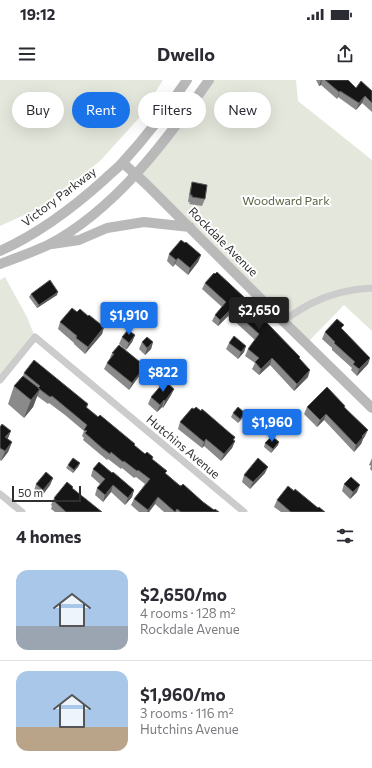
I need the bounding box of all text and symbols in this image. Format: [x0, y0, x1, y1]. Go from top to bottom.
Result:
text: 19:12 [20, 5, 55, 23]
icon: menu [16, 43, 38, 65]
text: Dwello [157, 43, 215, 65]
icon: share [334, 43, 356, 65]
chip: Buy [12, 92, 64, 128]
chip: Rent [72, 92, 130, 128]
chip: Filters [138, 92, 206, 128]
chip: New [214, 92, 271, 128]
street label: Victory Parkway [18, 164, 98, 229]
park label: Woodward Park [242, 193, 330, 207]
street label: Rockdale Avenue [186, 204, 261, 279]
pin: $2,650 [226, 297, 292, 331]
pin: $1,910 [96, 302, 162, 336]
text: $2,650 [238, 302, 280, 318]
text: $1,910 [110, 307, 148, 323]
pin: $822 [139, 359, 187, 393]
text: $822 [148, 364, 178, 380]
pin: $1,960 [239, 409, 305, 443]
street label: Hutchins Avenue [144, 412, 223, 481]
text: $1,960 [251, 414, 293, 430]
scale bar [12, 484, 81, 503]
text: 50 m [18, 486, 43, 499]
icon: filters [334, 525, 356, 547]
text: 4 homes [16, 526, 81, 547]
text: $2,650/mo [140, 584, 227, 605]
icon: home [48, 586, 96, 634]
text: 4 rooms · 128 m² [140, 605, 236, 621]
text: Rockdale Avenue [140, 621, 240, 637]
text: $1,960/mo [140, 684, 226, 705]
icon: home [48, 687, 96, 735]
text: 3 rooms · 116 m² [140, 705, 234, 721]
text: Hutchins Avenue [140, 721, 239, 737]

